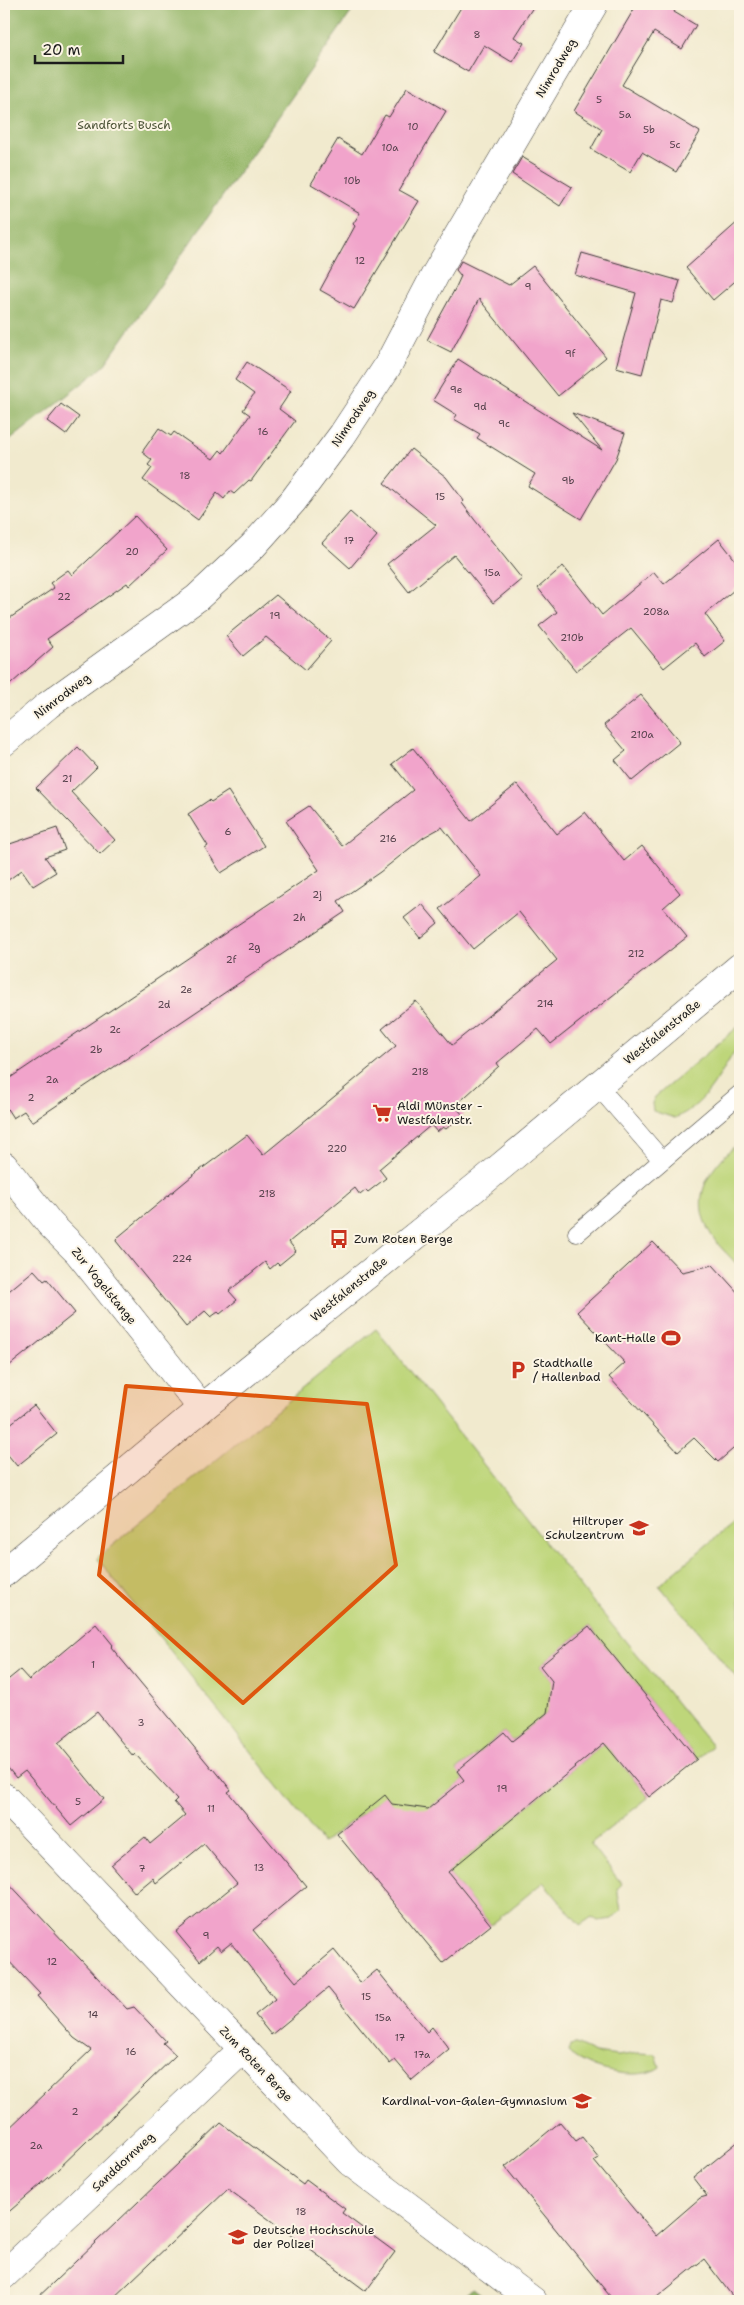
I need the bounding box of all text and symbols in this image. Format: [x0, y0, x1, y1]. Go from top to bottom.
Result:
house number: 8 [474, 28, 481, 41]
scale bar [35, 32, 122, 64]
street label: Nimrodweg [532, 35, 580, 101]
text: 20 m [42, 40, 81, 60]
house number: 5 [596, 93, 602, 106]
house number: 5a [619, 108, 632, 121]
park label: Sandforts Busch [77, 117, 171, 133]
house number: 10 [408, 120, 418, 133]
house number: 5b [643, 123, 655, 136]
house number: 5c [669, 138, 681, 151]
house number: 10a [382, 141, 399, 154]
house number: 10b [344, 174, 361, 187]
house number: 12 [355, 254, 365, 267]
house number: 9 [525, 280, 532, 293]
house number: 9f [565, 347, 576, 360]
house number: 9e [450, 383, 463, 396]
street label: Nimrodweg [328, 386, 378, 450]
house number: 9d [473, 400, 487, 413]
house number: 9c [498, 417, 510, 430]
house number: 16 [258, 425, 268, 438]
house number: 18 [179, 469, 191, 482]
house number: 9b [562, 474, 575, 487]
house number: 15 [435, 490, 445, 503]
house number: 17 [344, 534, 354, 547]
house number: 20 [125, 545, 139, 558]
house number: 15a [484, 566, 501, 579]
house number: 22 [57, 590, 71, 603]
house number: 208a [643, 605, 670, 618]
house number: 19 [270, 609, 280, 622]
house number: 210b [560, 631, 584, 644]
street label: Nimrodweg [31, 670, 93, 722]
house number: 210a [630, 728, 654, 741]
house number: 21 [62, 772, 72, 785]
house number: 6 [225, 825, 232, 838]
house number: 216 [379, 832, 397, 845]
house number: 2j [312, 888, 322, 901]
house number: 2h [292, 911, 306, 924]
house number: 2g [248, 940, 260, 953]
house number: 212 [627, 947, 645, 960]
house number: 2f [226, 953, 237, 966]
house number: 2e [180, 983, 192, 996]
street label: Westfalenstraße [620, 996, 704, 1068]
house number: 214 [536, 997, 554, 1010]
house number: 2d [158, 998, 171, 1011]
house number: 2c [109, 1023, 121, 1036]
house number: 2b [90, 1043, 103, 1056]
house number: 218 [411, 1065, 429, 1078]
house number: 2a [46, 1073, 59, 1086]
house number: 2 [28, 1091, 35, 1104]
place label: Aldi Münster - Westfalenstr. [397, 1098, 483, 1128]
supermarket icon: Aldi Münster - Westfalenstr. [371, 1102, 393, 1124]
house number: 220 [327, 1142, 347, 1155]
house number: 218 [258, 1187, 276, 1200]
bus stop icon: Zum Roten Berge [328, 1228, 350, 1250]
place label: Zum Roten Berge [354, 1231, 453, 1247]
street label: Zur Vogelstange [68, 1244, 140, 1328]
house number: 224 [172, 1252, 192, 1265]
street label: Westfalenstraße [307, 1253, 391, 1325]
sports icon: Kant-Halle [660, 1327, 682, 1349]
place label: Kant-Halle [595, 1330, 656, 1346]
place label: Stadthalle / Hallenbad [533, 1355, 601, 1385]
parking icon: Stadthalle / Hallenbad [507, 1359, 529, 1381]
place label: Hiltruper Schulzentrum [545, 1513, 624, 1543]
school or university icon: Hiltruper Schulzentrum [628, 1517, 650, 1539]
house number: 1 [91, 1658, 95, 1671]
house number: 3 [138, 1716, 145, 1729]
house number: 19 [497, 1782, 507, 1795]
house number: 5 [75, 1795, 81, 1808]
house number: 11 [207, 1802, 215, 1815]
house number: 13 [254, 1861, 264, 1874]
house number: 7 [139, 1862, 146, 1875]
house number: 9 [203, 1929, 210, 1942]
house number: 12 [47, 1955, 57, 1968]
house number: 15 [361, 1990, 371, 2003]
house number: 14 [88, 2008, 98, 2021]
house number: 15a [375, 2011, 392, 2024]
street label: Zum Roten Berge [216, 2023, 296, 2105]
house number: 17 [395, 2031, 405, 2044]
house number: 16 [126, 2045, 136, 2058]
house number: 17a [414, 2048, 431, 2061]
school or university icon: Kardinal-von-Galen-Gymnasium [571, 2090, 593, 2112]
place label: Kardinal-von-Galen-Gymnasium [382, 2093, 567, 2109]
house number: 2 [72, 2105, 79, 2118]
street label: Sanddornweg [88, 2129, 158, 2195]
house number: 2a [30, 2139, 43, 2152]
house number: 18 [295, 2205, 307, 2218]
place label: Deutsche Hochschule der Polizei [253, 2222, 375, 2252]
school or university icon: Deutsche Hochschule der Polizei [227, 2226, 249, 2248]

